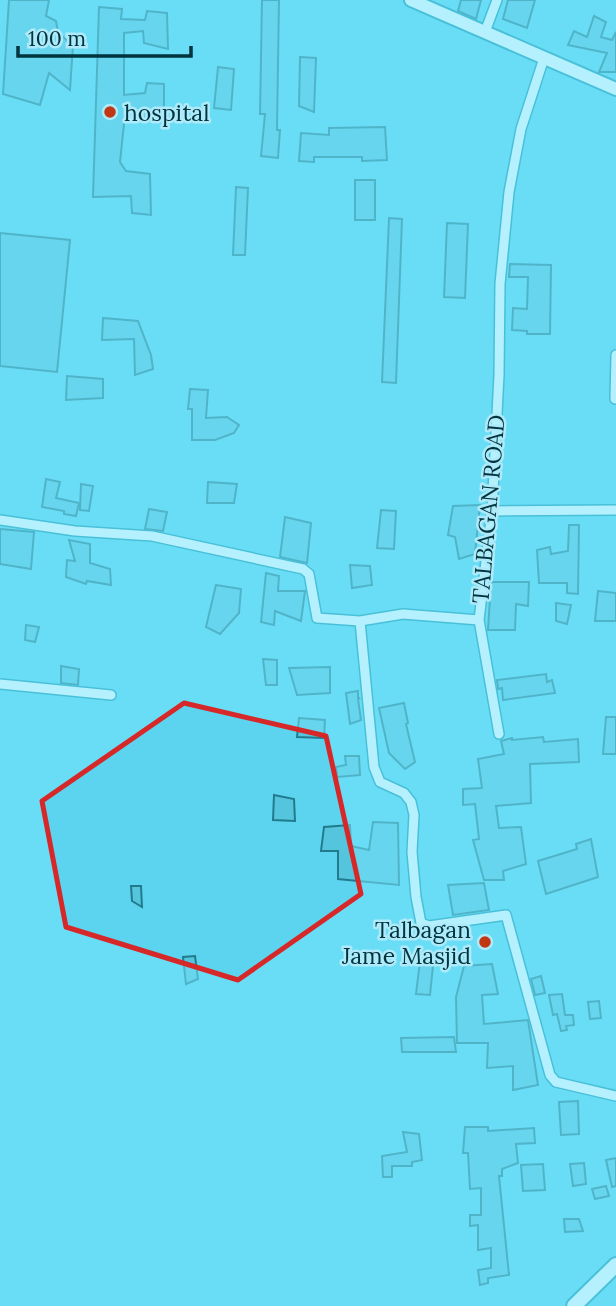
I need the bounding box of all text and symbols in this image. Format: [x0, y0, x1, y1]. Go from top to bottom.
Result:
scale bar [18, 14, 191, 58]
text: 100 m [28, 25, 86, 52]
place label: hospital [124, 98, 209, 127]
marker: hospital [102, 104, 118, 120]
street label: TALBAGAN ROAD [465, 414, 511, 604]
place label: Talbagan Jame Masjid [341, 915, 471, 970]
marker: Talbagan Jame Masjid [477, 934, 493, 950]

